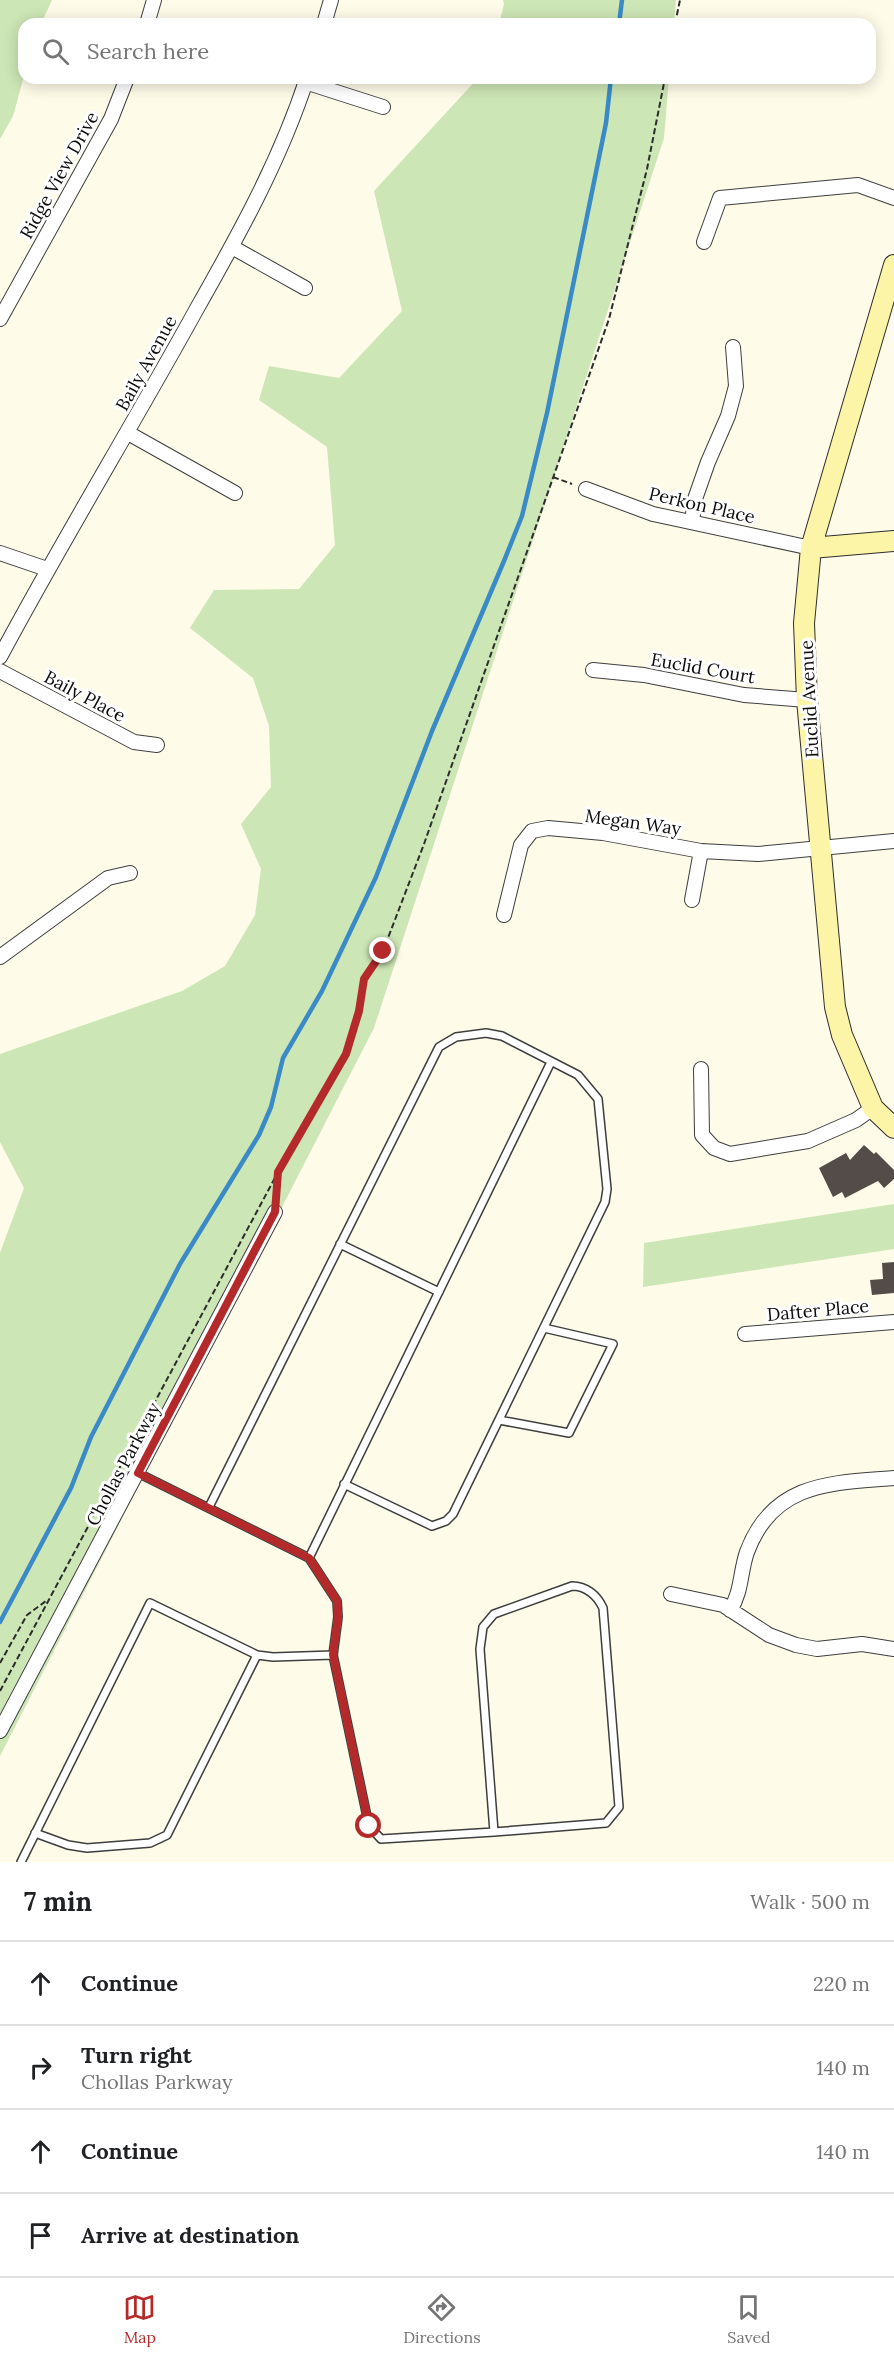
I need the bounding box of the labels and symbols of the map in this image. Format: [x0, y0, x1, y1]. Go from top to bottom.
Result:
street label: Ridge View Drive [15, 107, 104, 243]
street label: Baily Avenue [110, 311, 182, 415]
street label: Perkon Place [647, 482, 758, 528]
street label: Euclid Avenue [794, 639, 824, 758]
street label: Euclid Court [649, 648, 757, 688]
street label: Baily Place [40, 665, 130, 727]
street label: Megan Way [583, 804, 683, 840]
route end [369, 937, 395, 963]
street label: Dafter Place [766, 1294, 870, 1326]
street label: Chollas Parkway [81, 1398, 165, 1530]
route start [355, 1812, 381, 1838]

